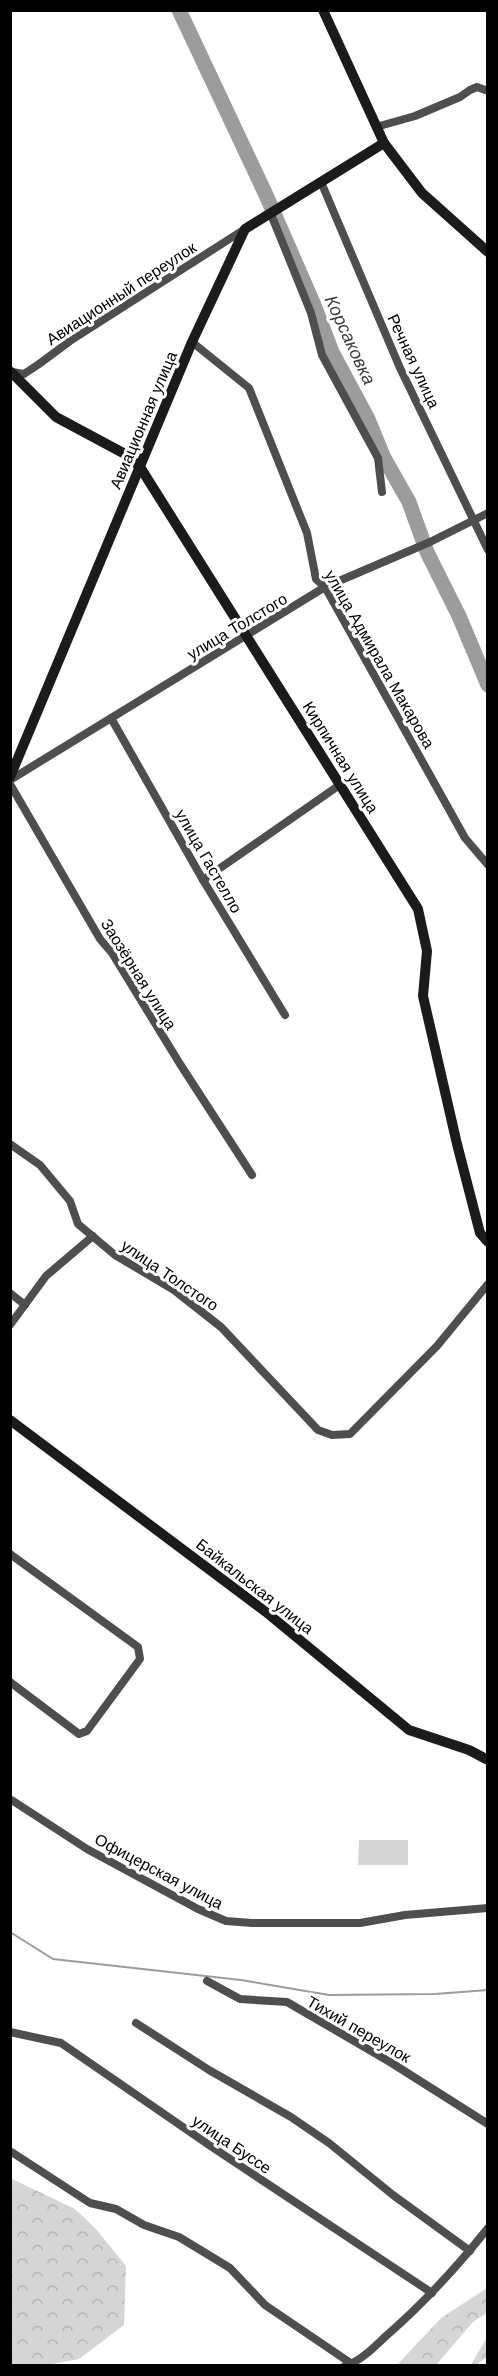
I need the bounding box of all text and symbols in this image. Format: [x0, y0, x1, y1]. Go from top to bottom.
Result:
street label: Авиационный переулок [43, 238, 200, 348]
water label: Корсаковка [321, 292, 379, 388]
street label: Речная улица [384, 312, 443, 411]
street label: Авиационная улица [107, 349, 180, 491]
street label: улица Адмирала Макарова [322, 567, 438, 751]
street label: улица Толстого [184, 590, 290, 663]
street label: Кирпичная улица [299, 699, 382, 816]
street label: улица Гастелло [172, 807, 245, 916]
street label: Заозёрная улица [98, 916, 180, 1033]
street label: улица Толстого [118, 1237, 222, 1314]
street label: Байкальская улица [193, 1535, 317, 1637]
street label: Офицерская улица [92, 1830, 226, 1912]
street label: Тихий переулок [304, 1993, 414, 2066]
street label: улица Буссе [189, 2112, 274, 2177]

